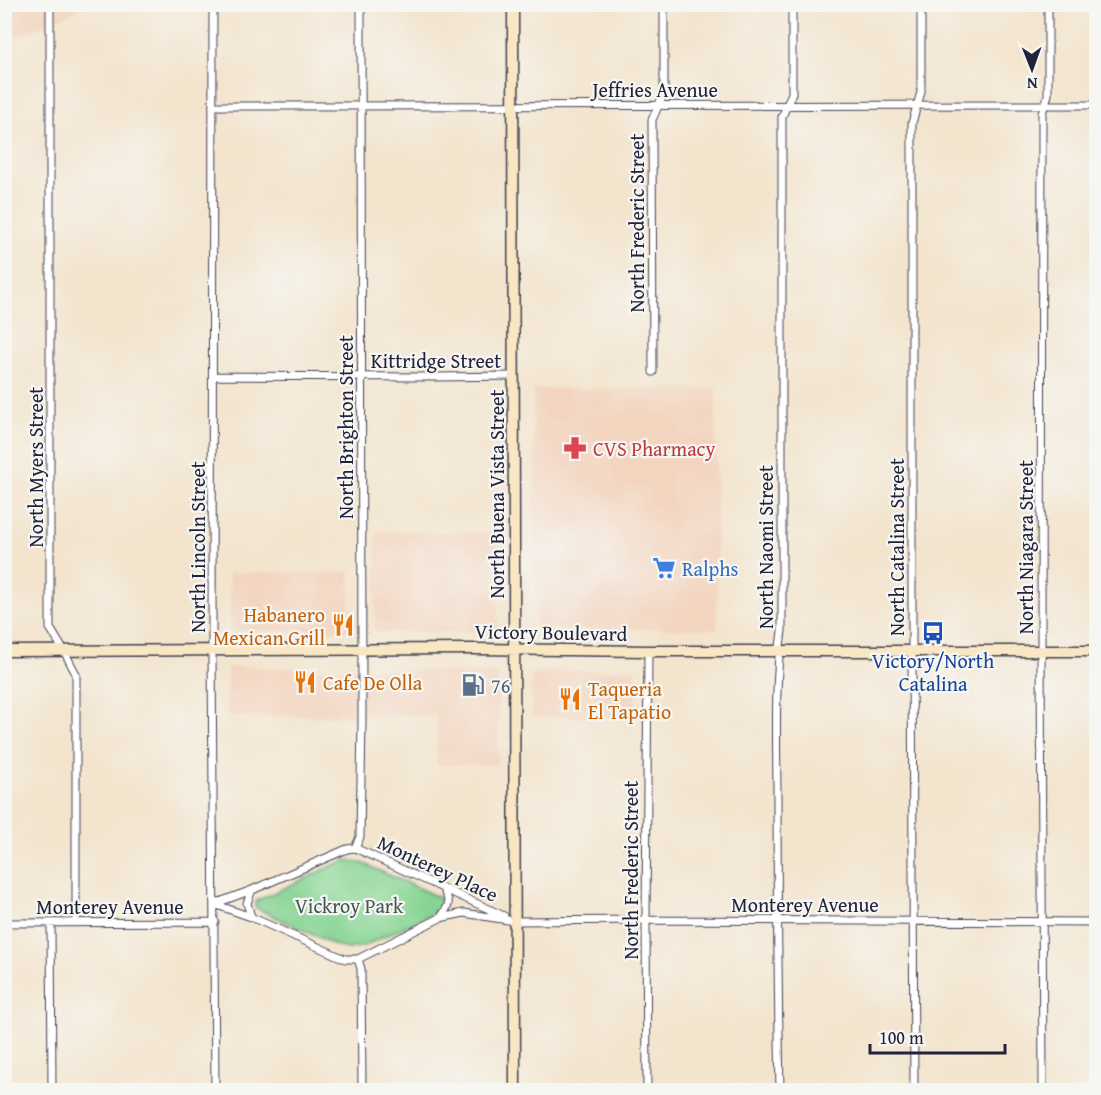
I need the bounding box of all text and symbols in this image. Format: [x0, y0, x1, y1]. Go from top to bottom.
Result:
north arrow [1002, 39, 1062, 99]
text: N [1026, 72, 1038, 96]
street label: Jeffries Avenue [589, 75, 718, 104]
street label: North Frederic Street [622, 133, 651, 313]
street label: North Brighton Street [331, 335, 360, 519]
street label: Kittridge Street [371, 346, 501, 375]
street label: North Myers Street [21, 387, 50, 547]
street label: North Buena Vista Street [482, 389, 511, 599]
place label: CVS Pharmacy [593, 434, 715, 463]
pharmacy icon: CVS Pharmacy [562, 435, 588, 461]
street label: North Catalina Street [882, 458, 911, 636]
street label: North Niagara Street [1011, 460, 1040, 634]
street label: North Lincoln Street [183, 461, 212, 633]
street label: North Naomi Street [751, 465, 780, 629]
place label: Ralphs [682, 554, 739, 583]
supermarket icon: Ralphs [651, 555, 677, 581]
place label: Habanero Mexican Grill [213, 600, 325, 652]
restaurant icon: Habanero Mexican Grill [330, 612, 356, 638]
street label: Victory Boulevard [474, 616, 628, 648]
bus stop icon: Victory/North Catalina [920, 620, 946, 646]
place label: Victory/North Catalina [872, 646, 994, 698]
place label: Cafe De Olla [323, 668, 423, 697]
restaurant icon: Cafe De Olla [292, 669, 318, 695]
place label: 76 [491, 671, 510, 700]
fuel station icon: 76 [460, 672, 486, 698]
place label: Taqueria El Tapatio [588, 674, 671, 726]
restaurant icon: Taqueria El Tapatio [557, 686, 583, 712]
street label: North Frederic Street [616, 780, 645, 960]
street label: Monterey Place [373, 827, 503, 909]
street label: Monterey Avenue [731, 890, 879, 919]
park label: Vickroy Park [295, 891, 404, 920]
street label: Monterey Avenue [36, 892, 184, 921]
scale bar [870, 1017, 1005, 1055]
text: 100 m [879, 1024, 924, 1051]

